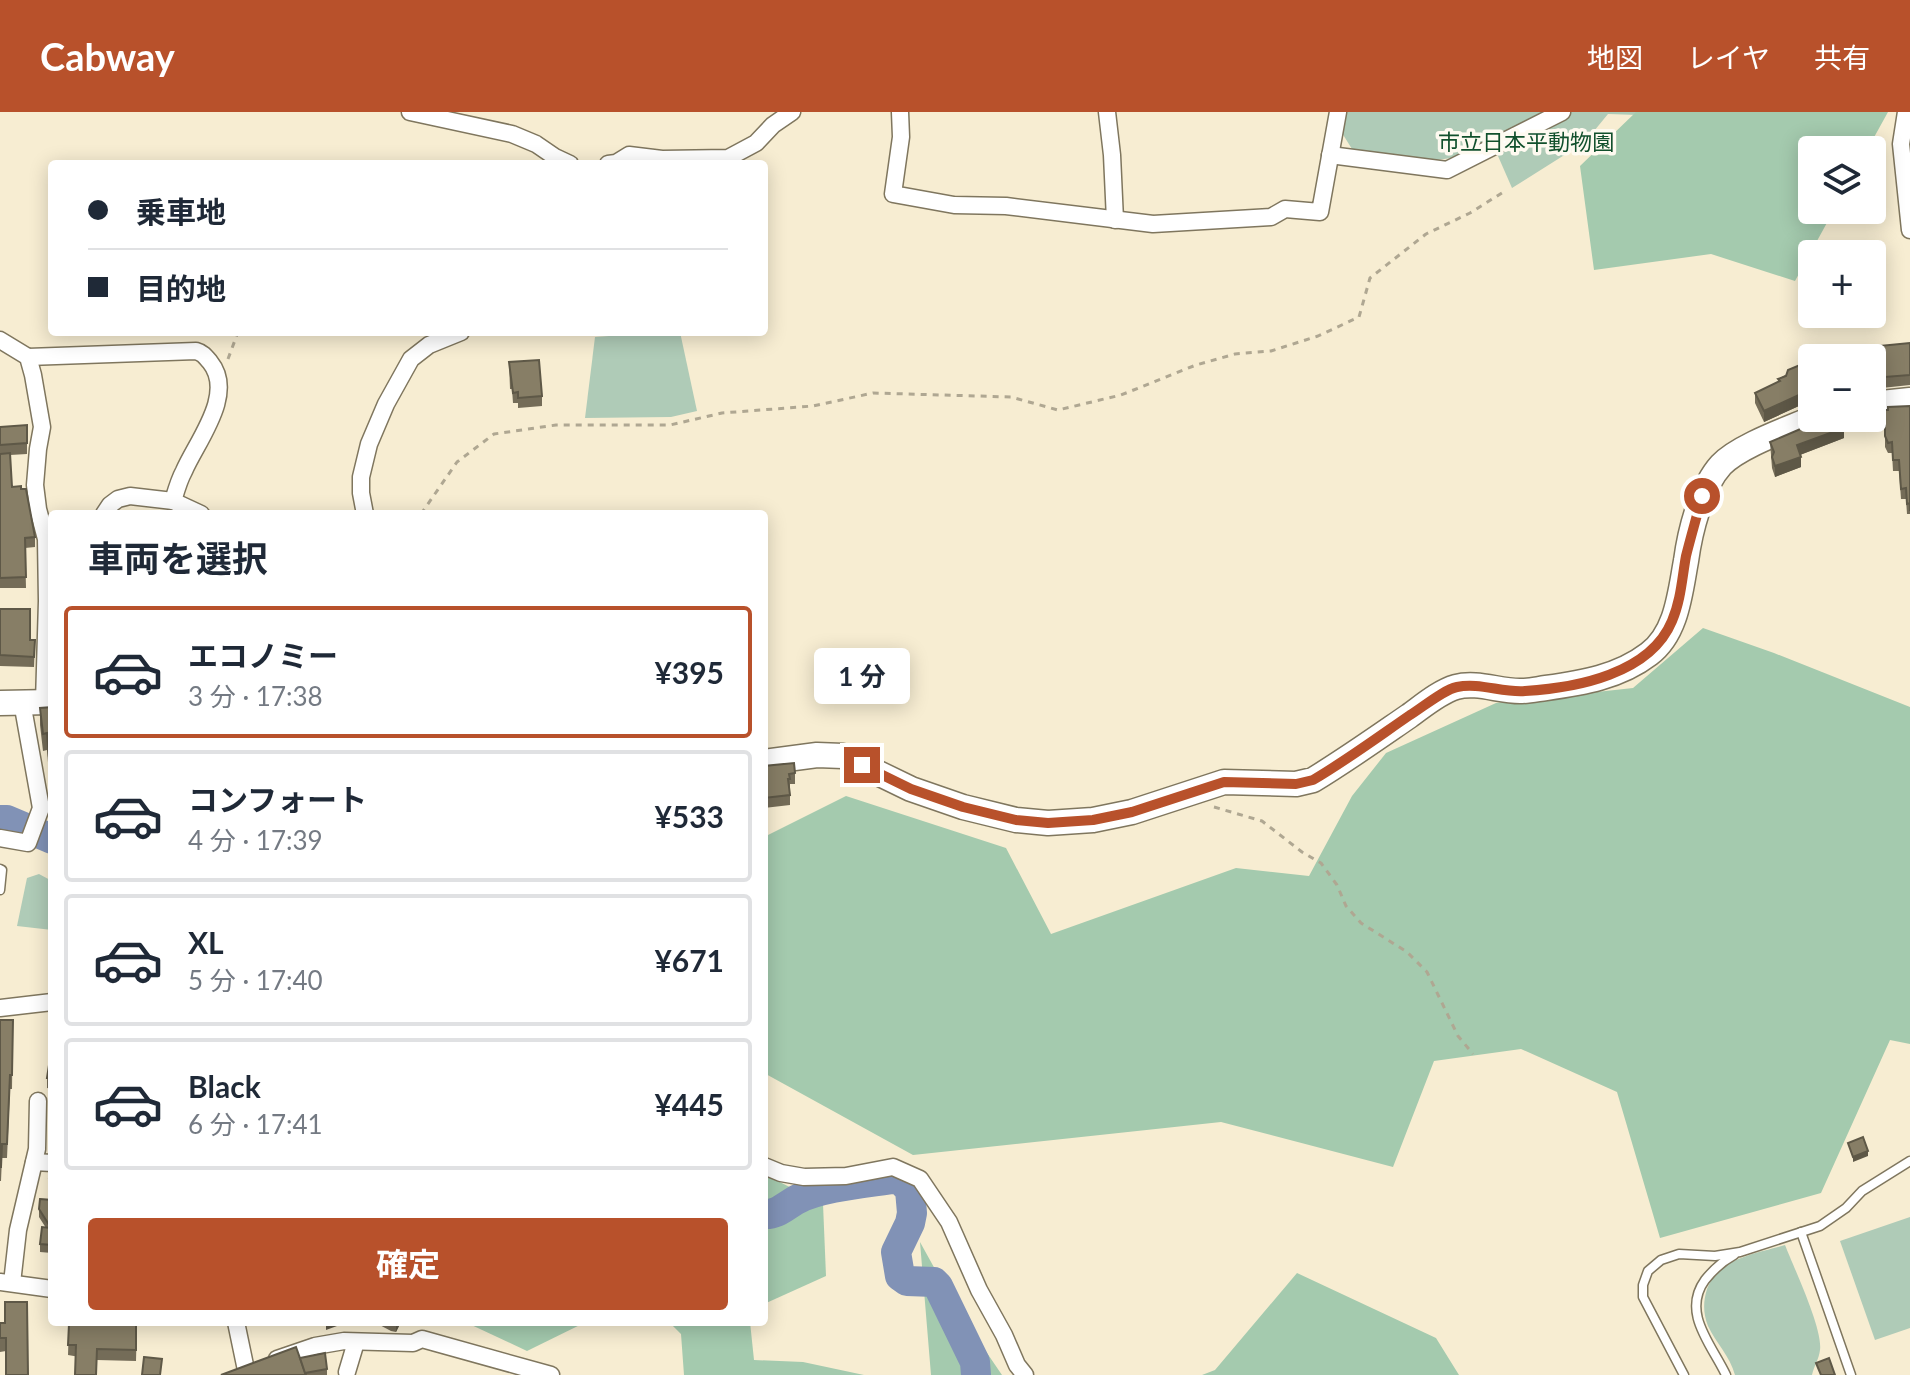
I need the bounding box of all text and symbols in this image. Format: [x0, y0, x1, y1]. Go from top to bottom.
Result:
text: Cabway [40, 33, 175, 79]
text: 地図 [1587, 40, 1643, 74]
text: レイヤ [1687, 40, 1770, 74]
text: 共有 [1814, 40, 1870, 74]
park label: 市立日本平動物園 [1438, 128, 1614, 155]
map controls [1798, 136, 1886, 432]
button: layers [1798, 136, 1886, 224]
text: 乗車地 [136, 193, 226, 229]
button: + [1798, 240, 1886, 328]
text: 目的地 [136, 270, 226, 306]
button: − [1798, 344, 1886, 432]
route start [1684, 478, 1720, 514]
text: 車両を選択 [88, 536, 268, 580]
icon: car [92, 636, 164, 708]
text: エコノミー [188, 637, 338, 673]
callout: 1 分 [814, 649, 910, 705]
text: ¥395 [654, 654, 724, 690]
text: 1 分 [838, 660, 886, 692]
text: 3 分 · 17:38 [188, 680, 323, 712]
route end [844, 747, 880, 783]
icon: car [92, 780, 164, 852]
text: コンフォート [188, 781, 367, 817]
text: ¥533 [654, 798, 724, 834]
text: 4 分 · 17:39 [188, 824, 323, 856]
icon: car [92, 924, 164, 996]
text: XL [188, 924, 224, 960]
text: ¥671 [654, 942, 724, 978]
text: 5 分 · 17:40 [188, 964, 323, 996]
icon: car [92, 1068, 164, 1140]
text: Black [188, 1068, 261, 1104]
text: ¥445 [654, 1086, 724, 1122]
text: 6 分 · 17:41 [188, 1108, 323, 1140]
button: 確定 [88, 1218, 728, 1310]

